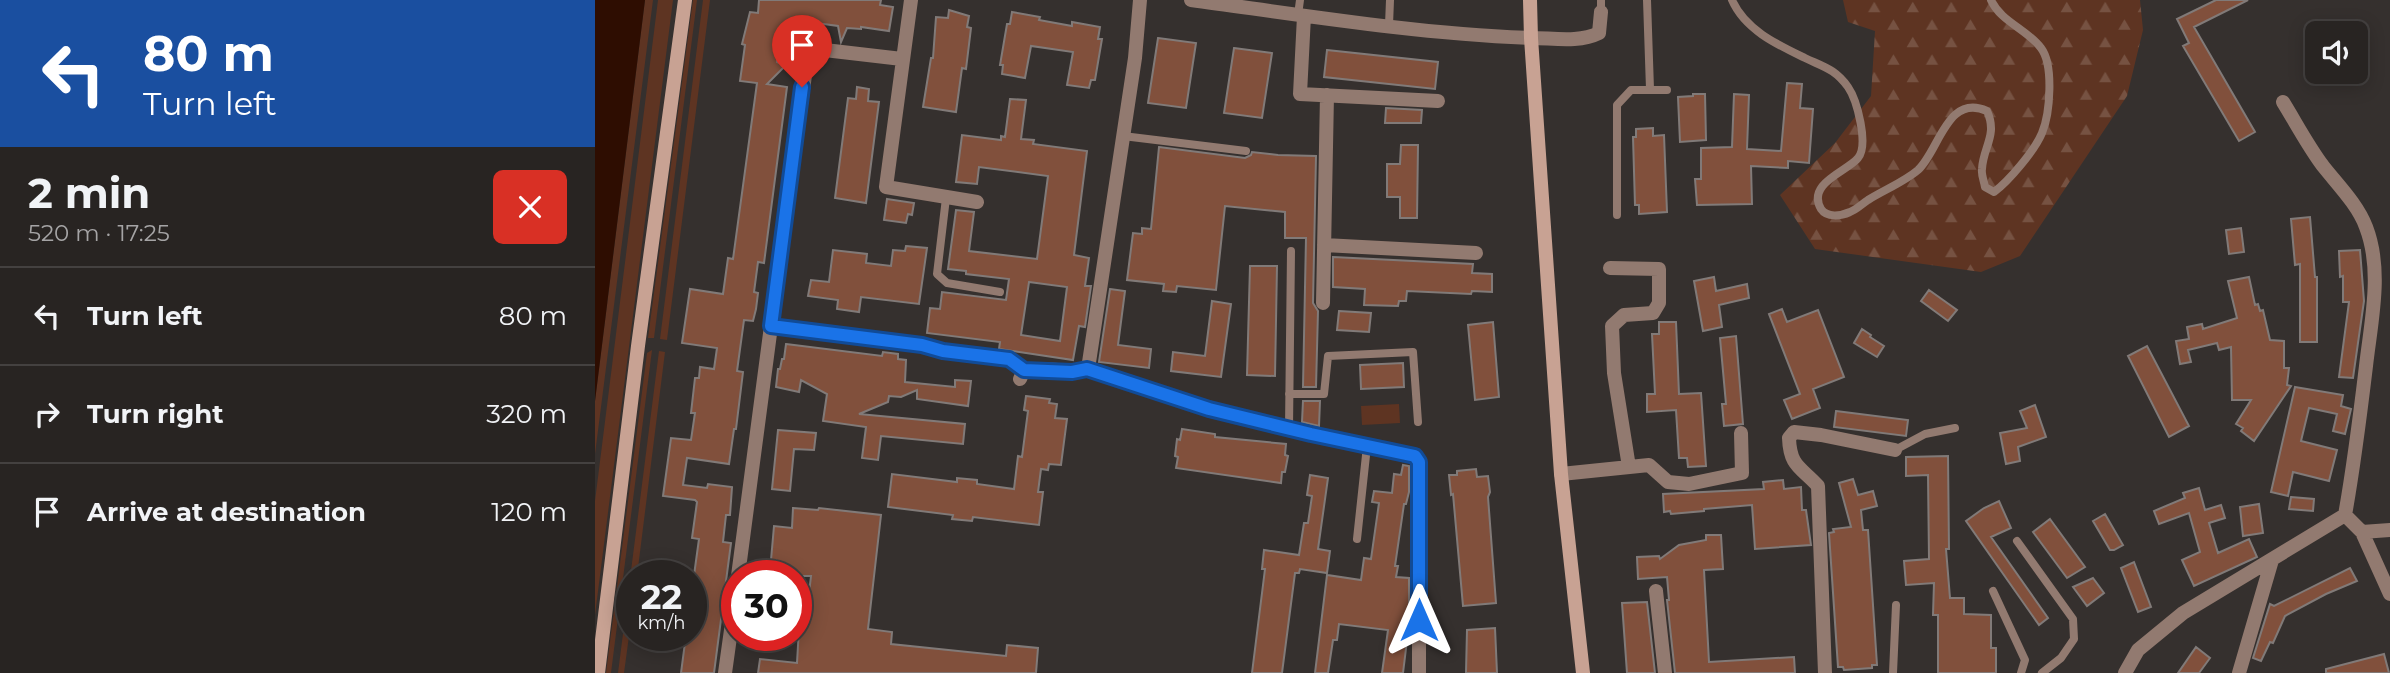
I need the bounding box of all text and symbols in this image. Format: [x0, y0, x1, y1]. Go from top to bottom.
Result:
pin [772, 15, 832, 87]
map controls [2305, 21, 2368, 84]
button: sound [2305, 21, 2368, 84]
text: 80 m [143, 24, 274, 83]
icon: arrive [783, 26, 821, 64]
icon: left [28, 28, 119, 119]
text: Turn left [143, 84, 277, 123]
text: 2 min [28, 167, 150, 219]
button: close [493, 170, 567, 244]
text: 520 m · 17:25 [28, 219, 170, 247]
icon: left [28, 297, 66, 335]
text: Turn left [87, 300, 203, 332]
text: 80 m [499, 300, 567, 332]
icon: right [28, 395, 66, 433]
text: Turn right [87, 398, 223, 430]
text: 320 m [486, 398, 567, 430]
icon: arrive [28, 493, 66, 531]
text: Arrive at destination [87, 496, 366, 528]
text: 120 m [491, 496, 567, 528]
speed limit sign: 30 [721, 560, 812, 651]
text: 22 [641, 575, 682, 618]
position arrow [1382, 583, 1456, 657]
text: km/h [637, 612, 686, 634]

